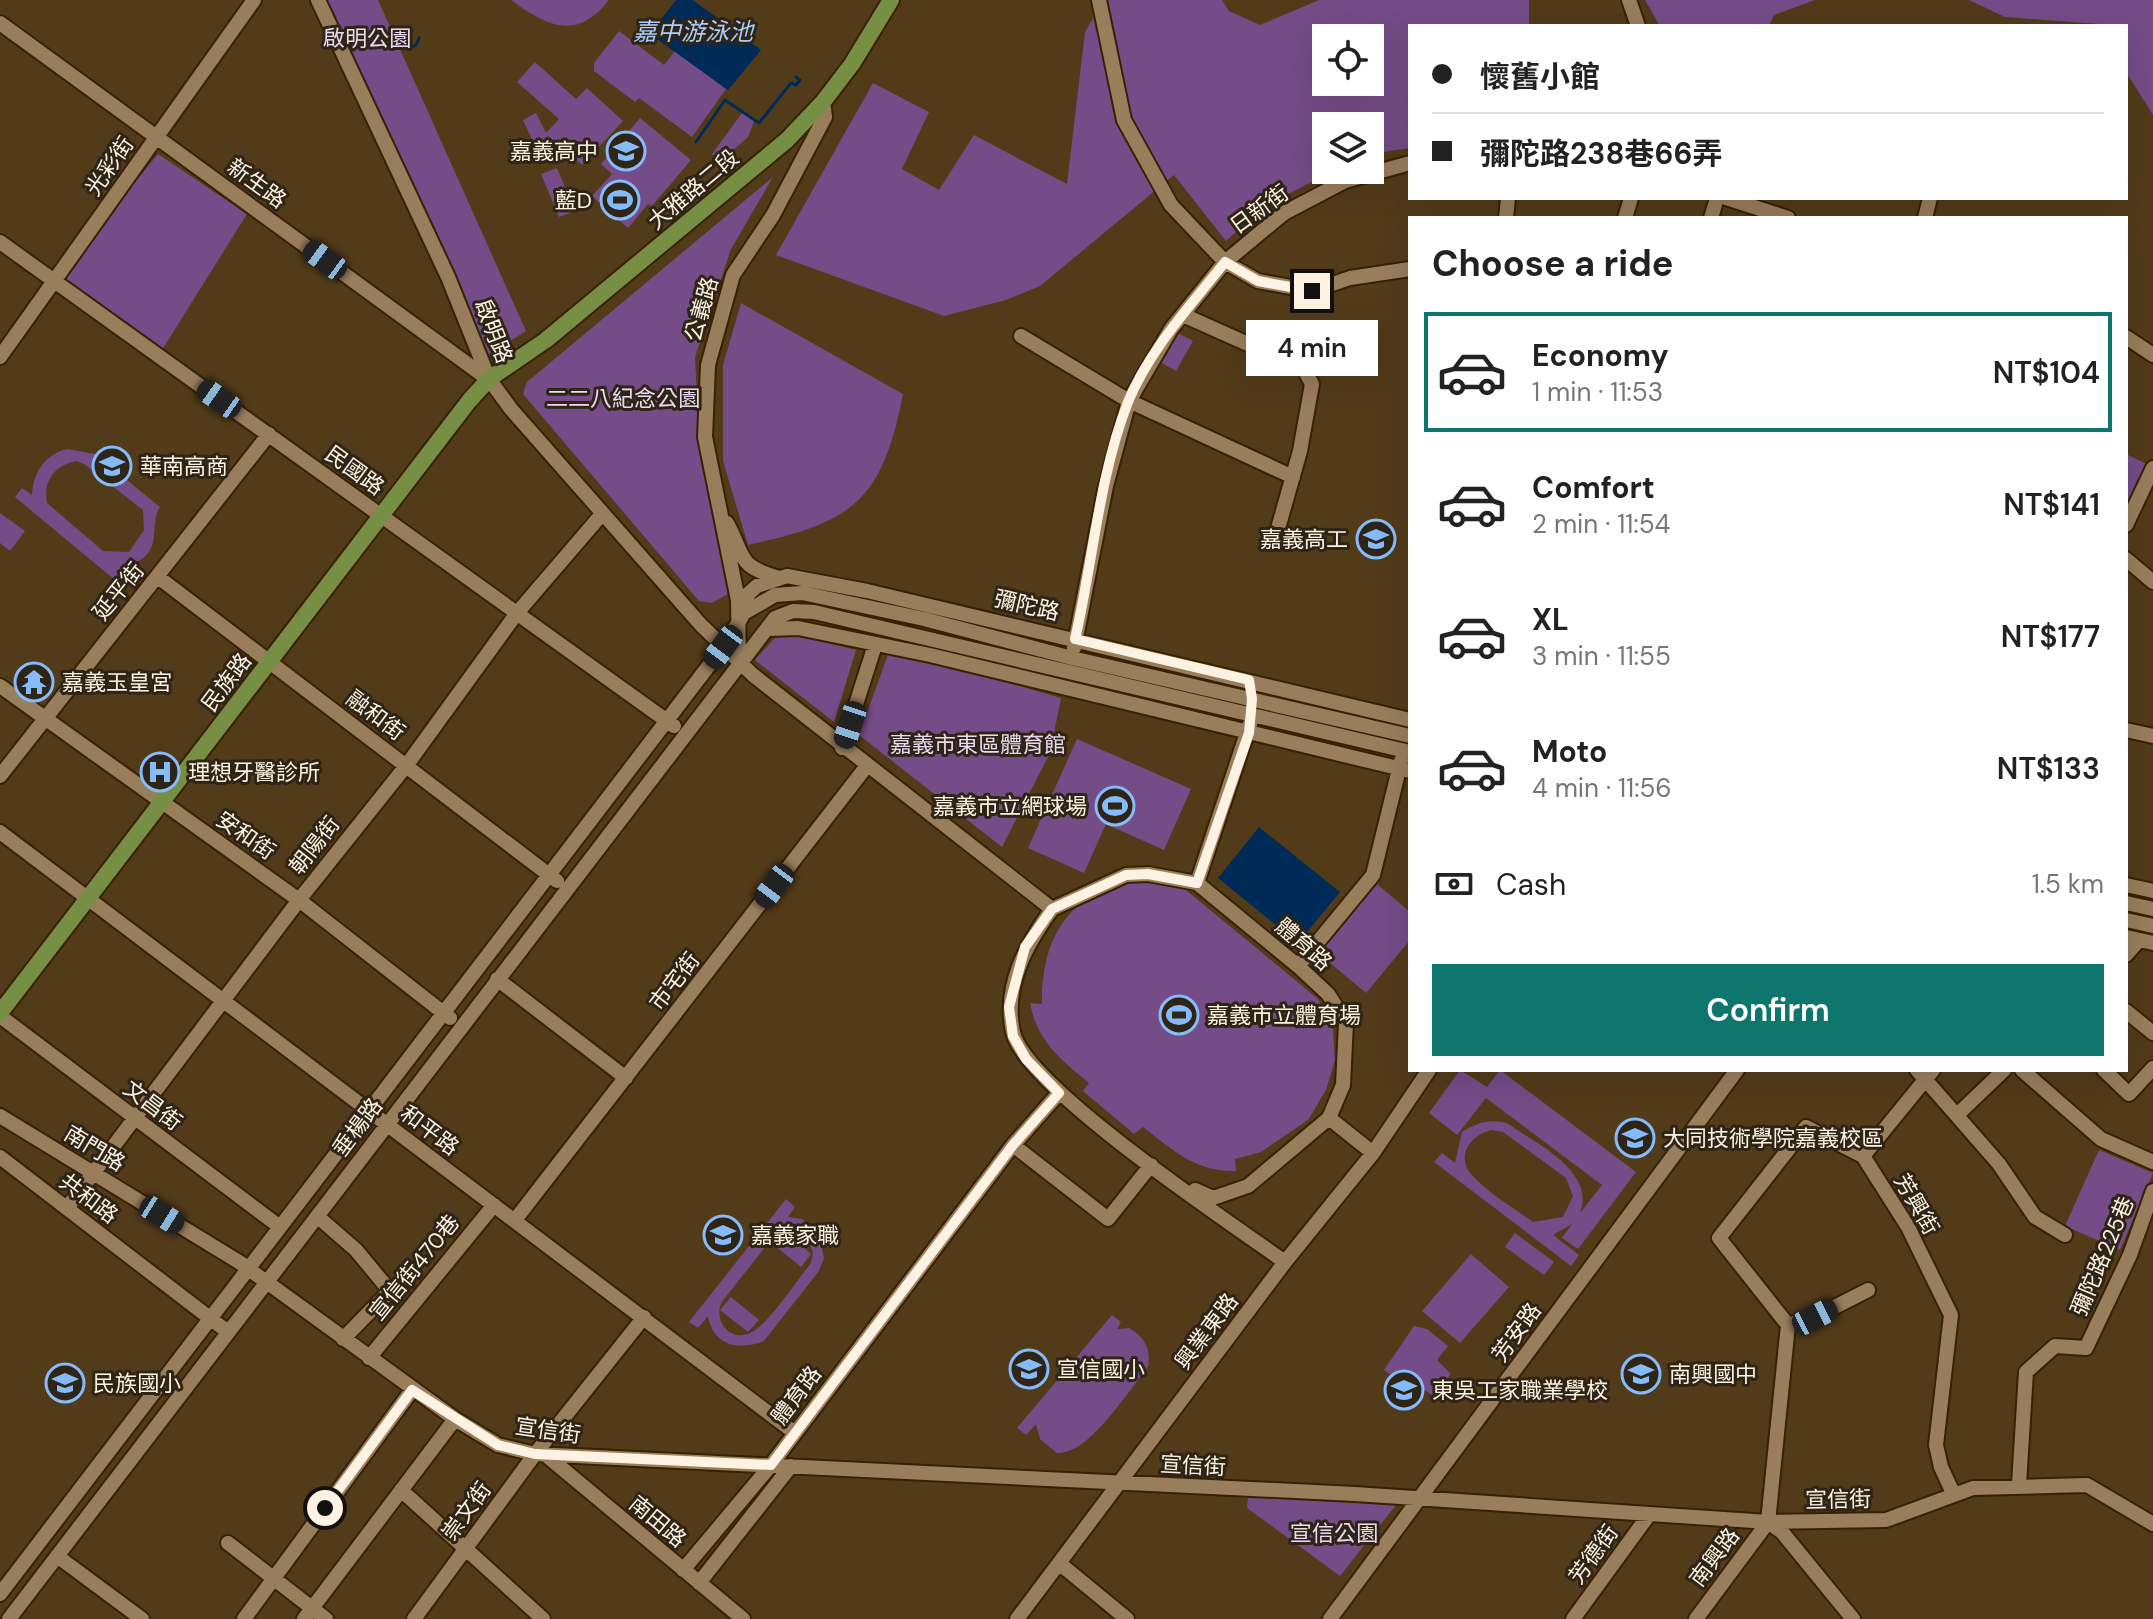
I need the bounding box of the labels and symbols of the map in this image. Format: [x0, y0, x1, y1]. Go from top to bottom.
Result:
water label: 嘉中游泳池 [633, 16, 756, 47]
park label: 啟明公園 [323, 24, 411, 53]
school or university icon: 嘉義高中 [605, 130, 647, 172]
street label: 光彩街 [79, 131, 140, 202]
place label: 嘉義高中 [510, 137, 598, 166]
street label: 大雅路二段 [642, 143, 745, 236]
street label: 新生路 [221, 152, 292, 215]
street label: 日新街 [1224, 178, 1295, 241]
sports icon: 藍D [599, 179, 641, 221]
place label: 藍D [555, 186, 592, 215]
car [299, 236, 351, 284]
street label: 公義路 [678, 273, 725, 345]
route end [1294, 273, 1330, 309]
street label: 啟明路 [468, 295, 519, 367]
callout: 4 min [1246, 319, 1378, 375]
car [192, 375, 246, 423]
park label: 二二八紀念公園 [546, 384, 700, 413]
street label: 民國路 [319, 439, 390, 502]
school or university icon: 華南高商 [91, 445, 133, 487]
place label: 華南高商 [140, 452, 228, 481]
school or university icon: 嘉義高工 [1355, 518, 1397, 560]
place label: 嘉義高工 [1260, 525, 1348, 554]
street label: 延平街 [86, 557, 150, 626]
street label: 彌陀路 [991, 584, 1062, 627]
car [699, 621, 747, 673]
street label: 民族路 [195, 647, 258, 717]
temple icon: 嘉義玉皇宮 [13, 661, 55, 703]
place label: 嘉義玉皇宮 [62, 668, 172, 697]
street label: 融和街 [341, 684, 411, 747]
car [831, 698, 869, 752]
park label: 嘉義市東區體育館 [890, 730, 1066, 759]
hospital icon: 理想牙醫診所 [139, 751, 181, 793]
place label: 理想牙醫診所 [188, 758, 320, 787]
sports icon: 嘉義市立網球場 [1094, 785, 1136, 827]
place label: 嘉義市立網球場 [933, 792, 1087, 821]
street label: 安和街 [210, 805, 281, 866]
street label: 朝陽街 [283, 810, 346, 880]
car [750, 860, 798, 912]
street label: 體育路 [1269, 912, 1338, 977]
street label: 市宅街 [643, 946, 706, 1016]
sports icon: 嘉義市立體育場 [1158, 994, 1200, 1036]
place label: 嘉義市立體育場 [1207, 1001, 1361, 1030]
street label: 文昌街 [118, 1074, 188, 1137]
street label: 垂楊路 [326, 1092, 389, 1162]
street label: 和平路 [395, 1099, 465, 1162]
school or university icon: 大同技術學院嘉義校區 [1614, 1117, 1656, 1159]
street label: 南門路 [59, 1119, 131, 1178]
place label: 大同技術學院嘉義校區 [1663, 1124, 1883, 1153]
street label: 共和路 [54, 1167, 124, 1230]
street label: 芳興街 [1888, 1168, 1946, 1240]
car [135, 1192, 189, 1238]
street label: 彌陀路225巷 [2064, 1192, 2141, 1320]
street label: 宣信街470巷 [363, 1209, 466, 1326]
school or university icon: 嘉義家職 [702, 1214, 744, 1256]
place label: 嘉義家職 [751, 1221, 839, 1250]
street label: 興業東路 [1168, 1287, 1244, 1375]
car [1788, 1295, 1842, 1339]
street label: 芳安路 [1485, 1297, 1548, 1368]
school or university icon: 宣信國小 [1008, 1348, 1050, 1390]
school or university icon: 南興國中 [1620, 1353, 1662, 1395]
place label: 宣信國小 [1057, 1355, 1145, 1384]
street label: 體育路 [765, 1360, 828, 1430]
place label: 南興國中 [1669, 1360, 1757, 1389]
school or university icon: 民族國小 [44, 1362, 86, 1404]
place label: 民族國小 [93, 1369, 181, 1398]
school or university icon: 東吳工家職業學校 [1383, 1369, 1425, 1411]
place label: 東吳工家職業學校 [1432, 1376, 1608, 1405]
street label: 宣信街 [513, 1412, 583, 1449]
street label: 宣信街 [1159, 1449, 1227, 1482]
street label: 崇文街 [435, 1476, 498, 1547]
street label: 宣信街 [1805, 1484, 1871, 1515]
street label: 南田路 [623, 1489, 692, 1554]
route start [307, 1490, 343, 1526]
park label: 宣信公園 [1290, 1519, 1378, 1548]
street label: 芳德街 [1562, 1519, 1625, 1590]
street label: 南興路 [1683, 1522, 1746, 1592]

